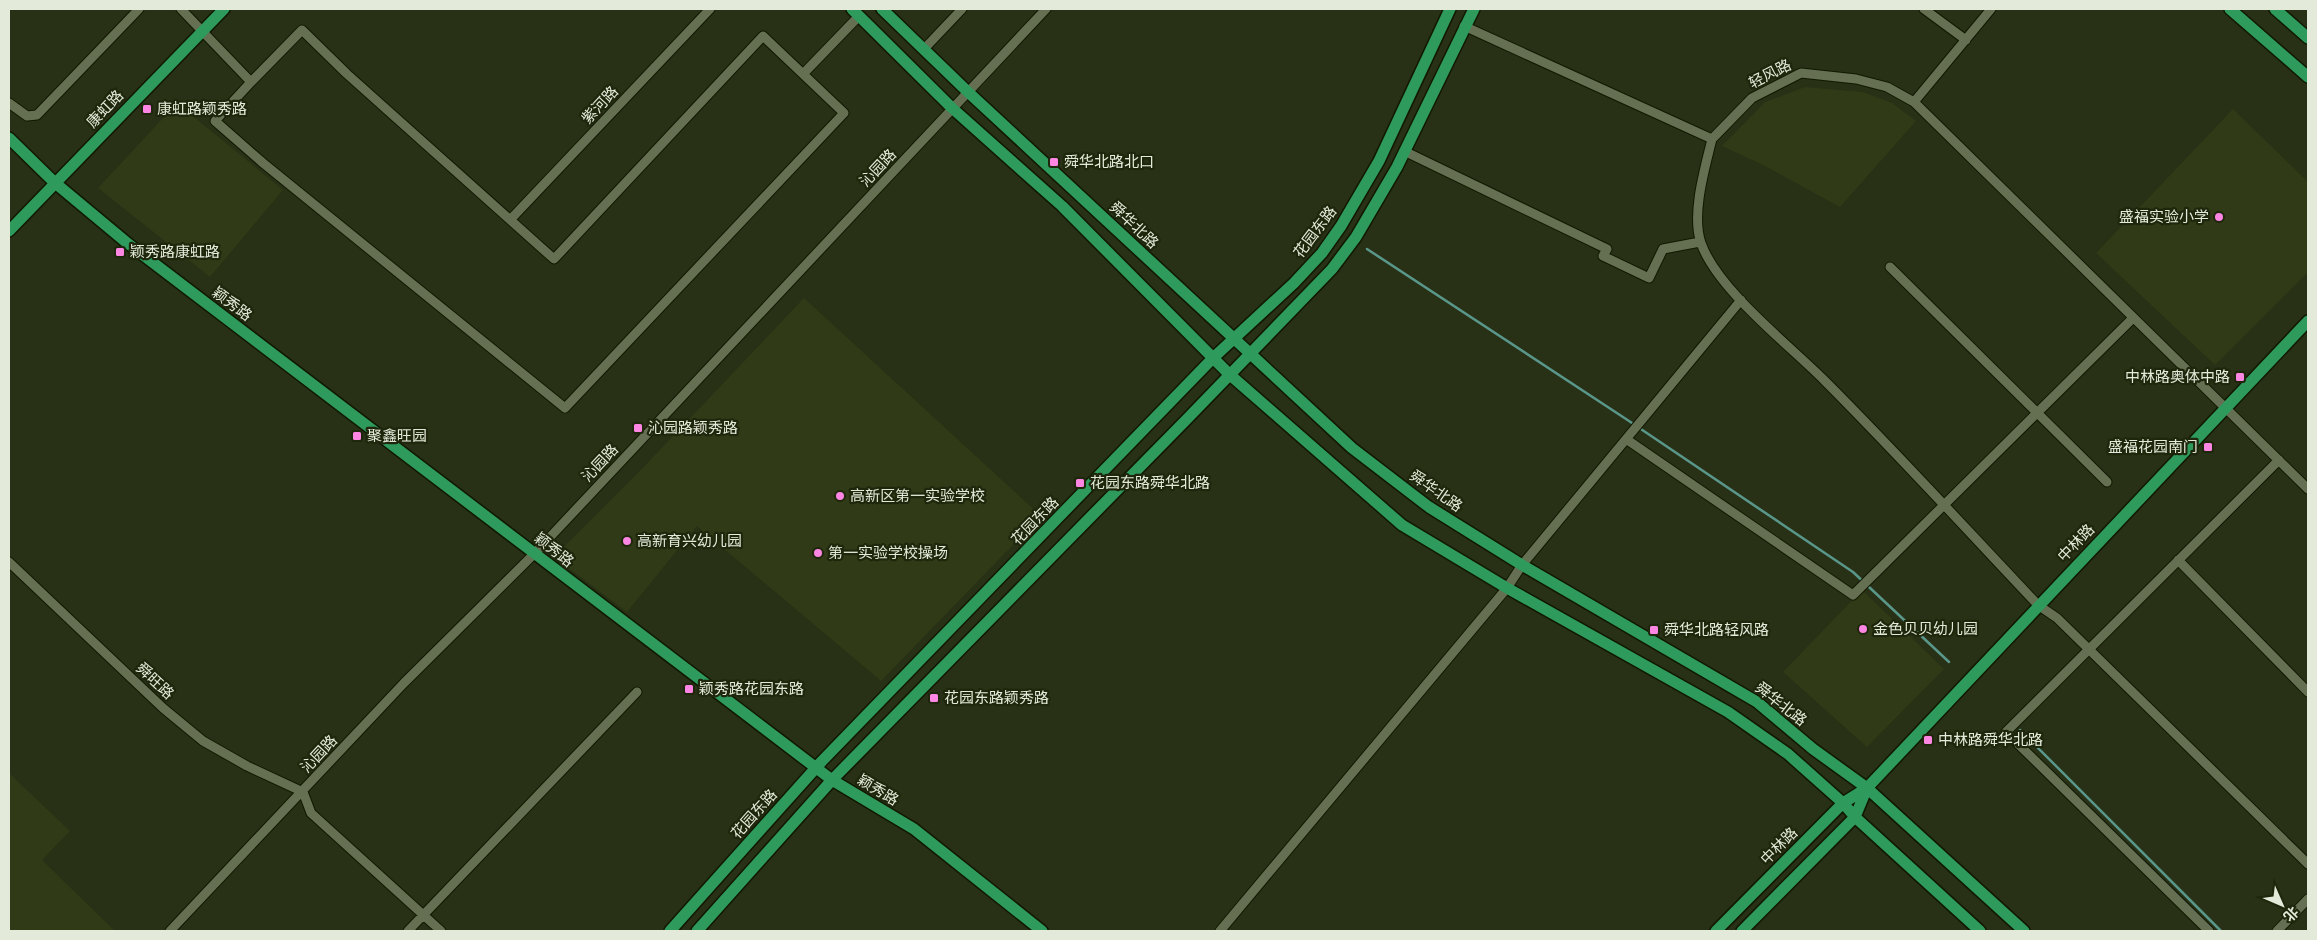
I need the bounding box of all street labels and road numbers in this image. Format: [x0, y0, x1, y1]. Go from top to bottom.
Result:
street label: 轻风路 [1745, 54, 1794, 92]
street label: 紫河路 [577, 81, 622, 128]
street label: 康虹路 [81, 85, 127, 131]
street label: 沁园路 [855, 144, 900, 191]
street label: 舜华北路 [1106, 196, 1163, 252]
street label: 花园东路 [1288, 201, 1340, 261]
street label: 颖秀路 [209, 282, 257, 325]
street label: 沁园路 [577, 439, 622, 486]
street label: 舜华北路 [1406, 465, 1467, 516]
street label: 花园东路 [1006, 492, 1062, 549]
street label: 中林路 [2052, 519, 2098, 565]
street label: 颖秀路 [531, 527, 579, 571]
street label: 舜旺路 [132, 658, 179, 703]
street label: 舜华北路 [1752, 677, 1811, 730]
street label: 沁园路 [296, 730, 341, 777]
street label: 颖秀路 [854, 769, 903, 809]
street label: 花园东路 [726, 784, 781, 842]
street label: 中林路 [1755, 822, 1801, 868]

